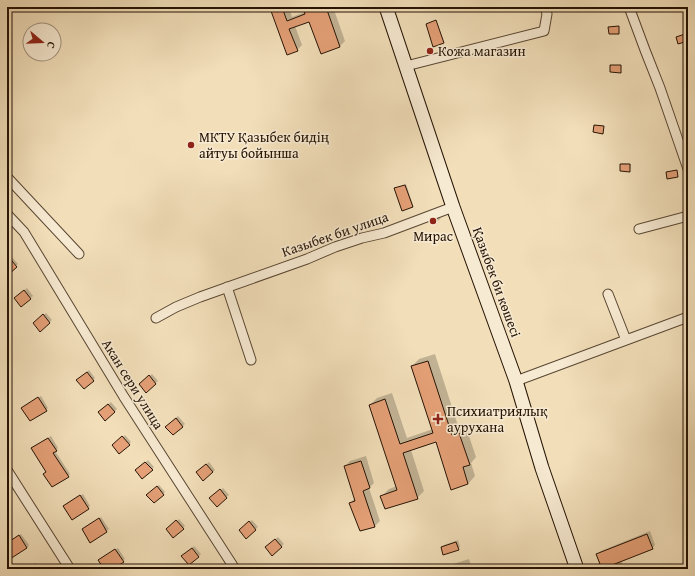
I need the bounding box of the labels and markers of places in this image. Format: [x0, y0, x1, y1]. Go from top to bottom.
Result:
place label: Кожа магазин [438, 41, 526, 61]
marker: Кожа магазин [425, 46, 435, 56]
place label: МКТУ Қазыбек бидің айтуы бойынша [199, 127, 330, 163]
marker: МКТУ Қазыбек бидің айтуы бойынша [186, 140, 196, 150]
marker: Мирас [428, 216, 438, 226]
place label: Мирас [413, 226, 453, 246]
place label: Психиатриялық аурухана [447, 401, 548, 437]
marker: Психиатриялық аурухана [432, 413, 444, 425]

